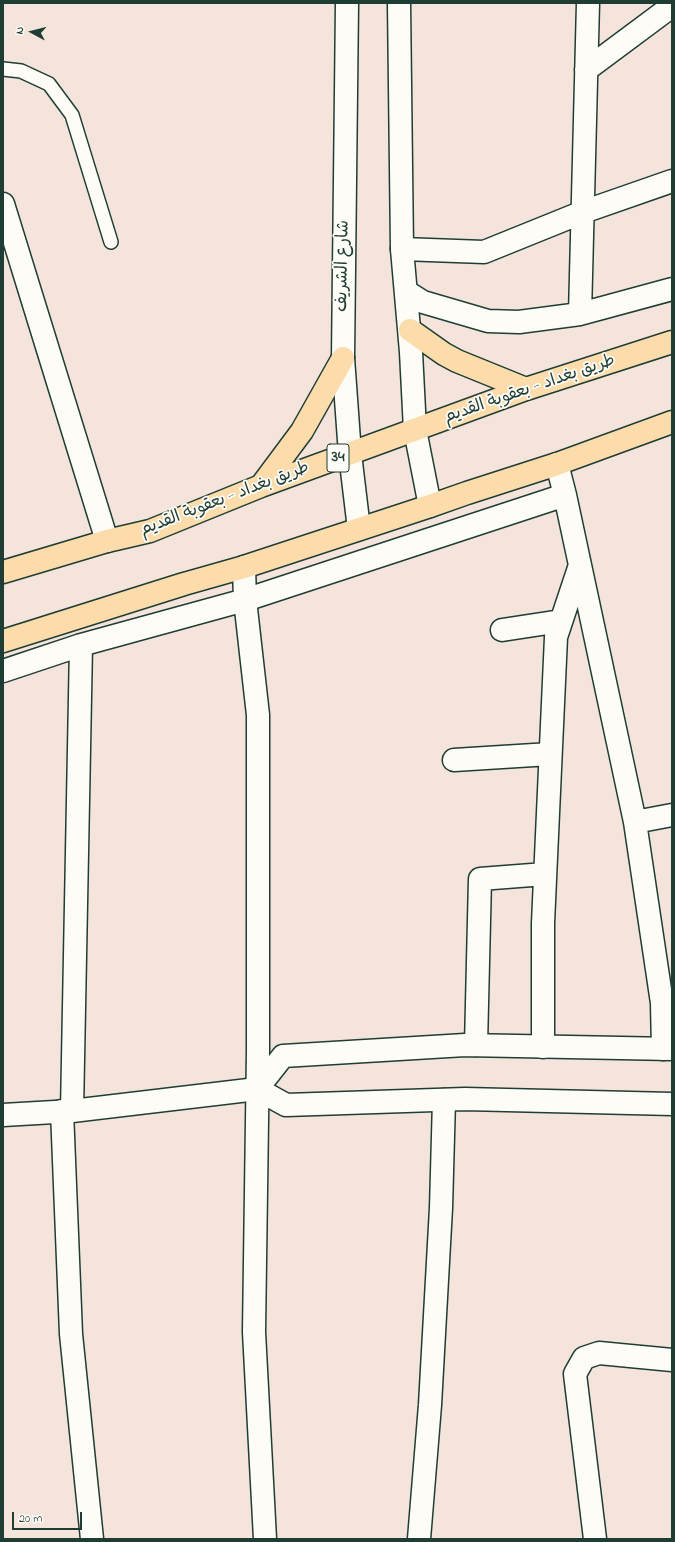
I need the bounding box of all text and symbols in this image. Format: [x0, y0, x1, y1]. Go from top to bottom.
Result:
north arrow [12, 12, 52, 52]
text: N [12, 26, 28, 35]
street label: شارع الشريف [333, 220, 355, 312]
street label: طريق بغداد - بعقوبة القديم [442, 351, 618, 429]
road number: 34 [327, 444, 349, 472]
street label: طريق بغداد - بعقوبة القديم [137, 458, 313, 542]
scale bar [14, 1504, 84, 1530]
text: 20 m [19, 1510, 42, 1528]

